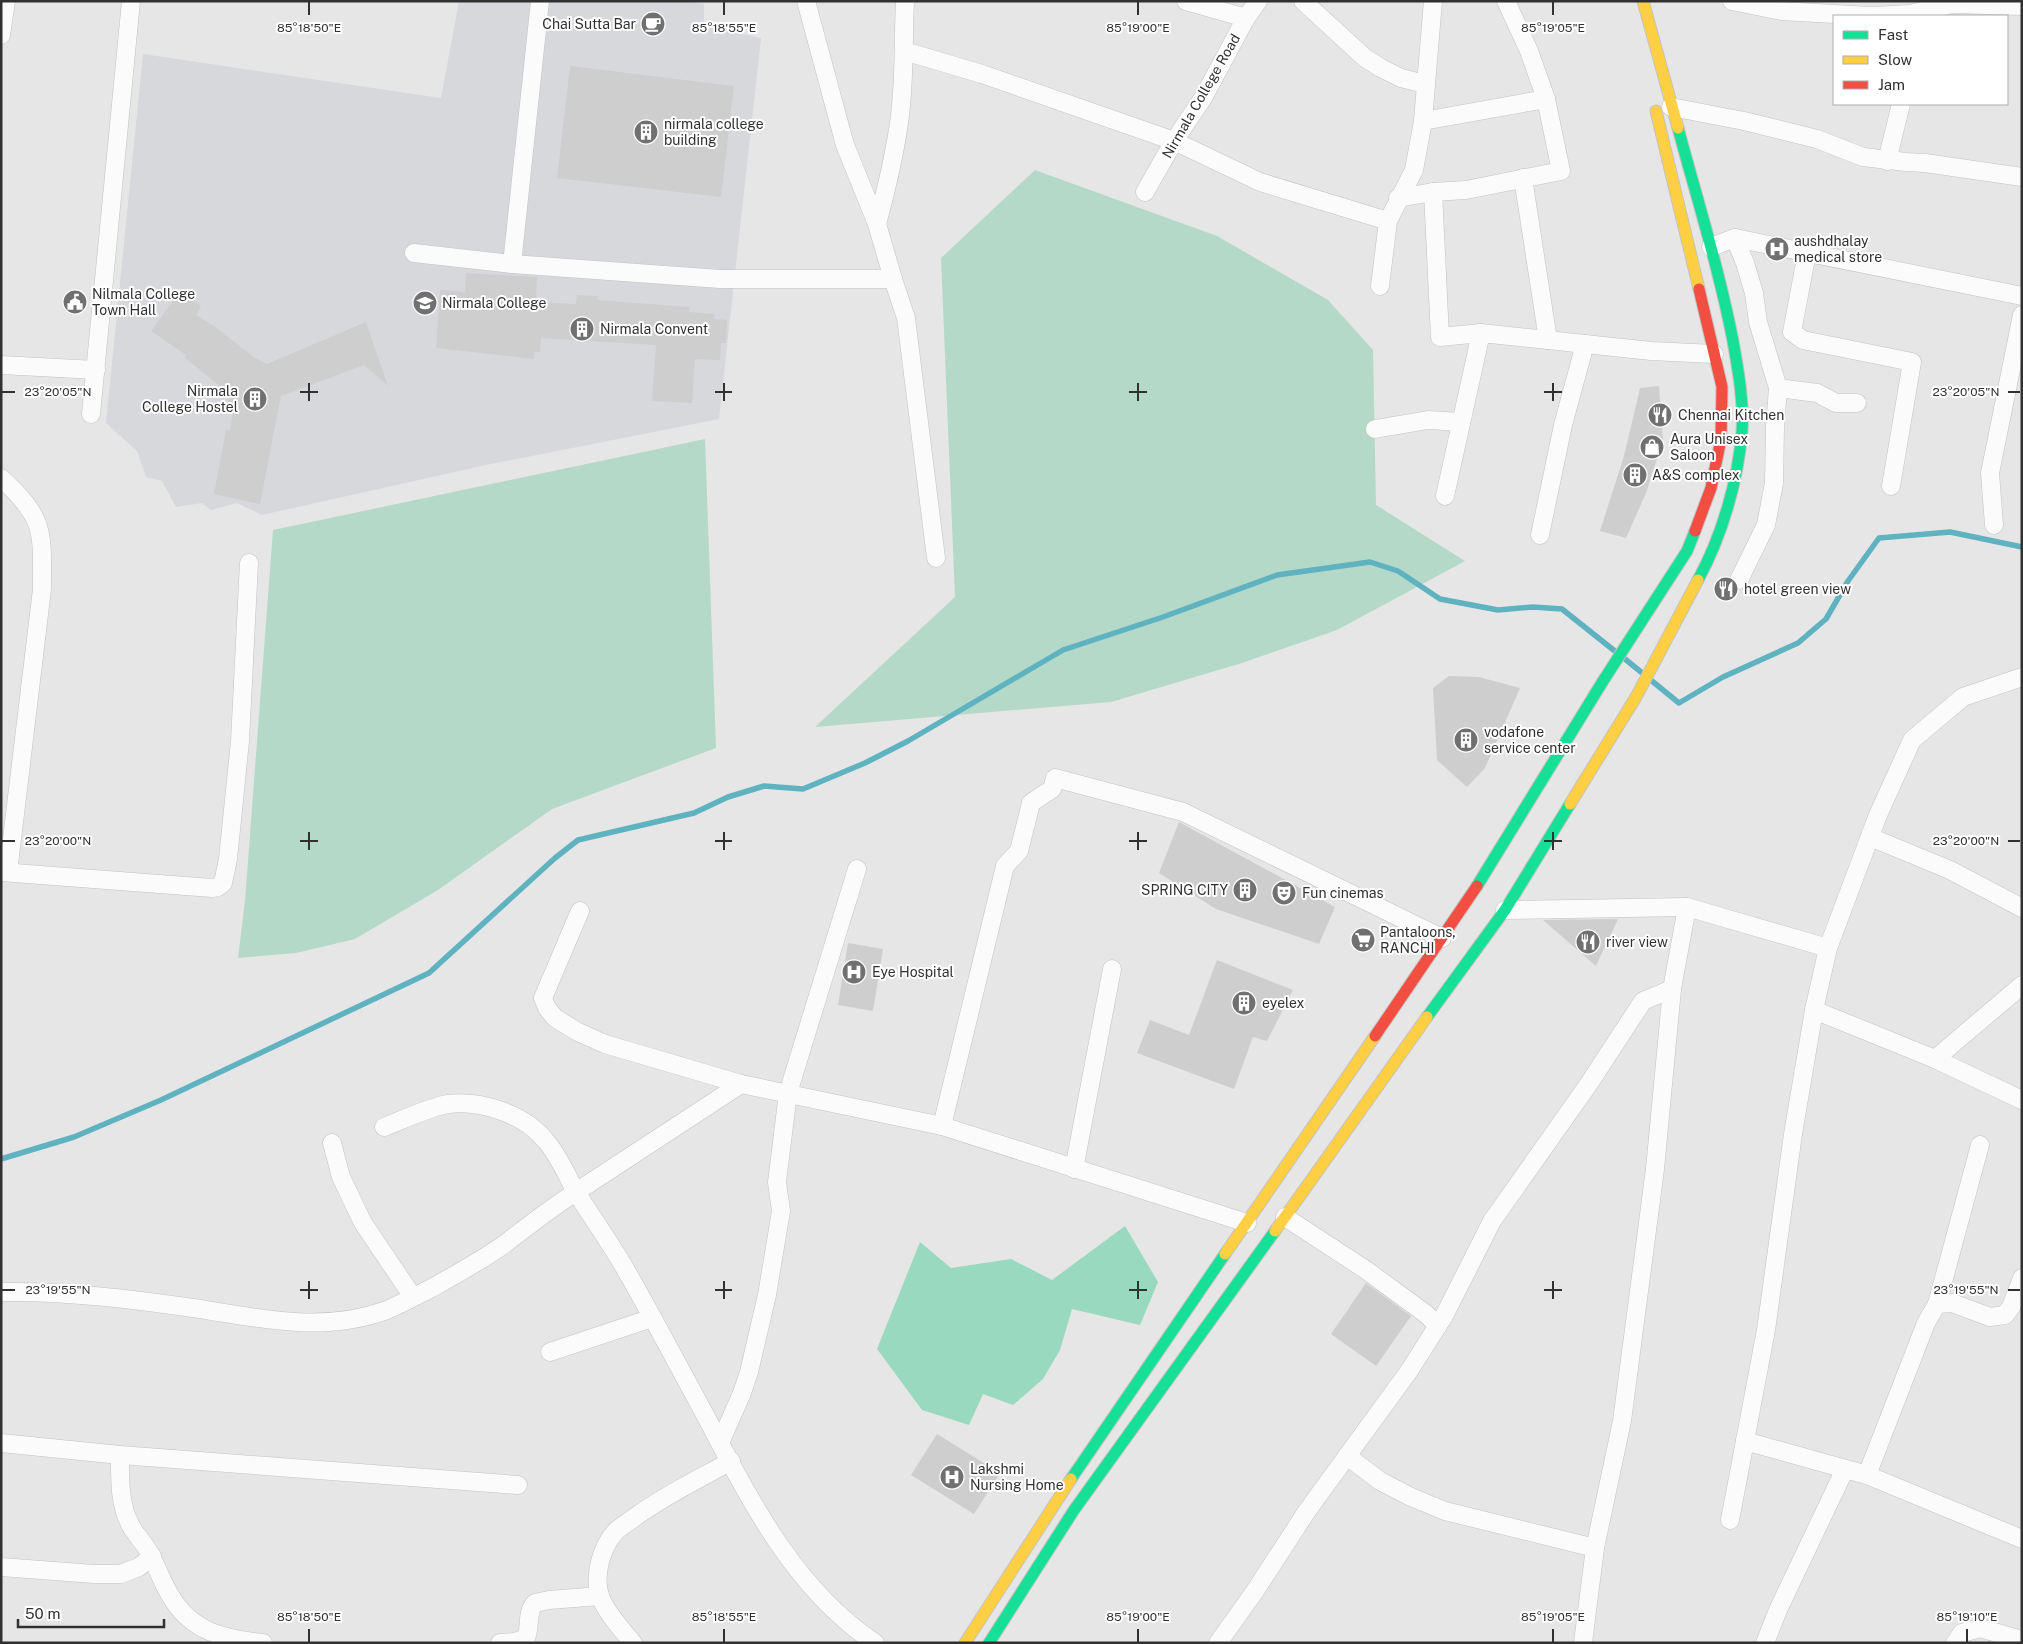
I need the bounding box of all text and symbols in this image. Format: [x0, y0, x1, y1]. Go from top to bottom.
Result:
cafe icon: Chai Sutta Bar [640, 11, 666, 37]
legend [1833, 15, 2008, 105]
place label: Chai Sutta Bar [542, 16, 636, 32]
text: 85°18'50"E [277, 21, 341, 35]
text: 85°18'55"E [692, 21, 756, 35]
text: 85°19'00"E [1106, 21, 1170, 35]
text: 85°19'05"E [1521, 21, 1585, 35]
text: Fast [1878, 26, 1908, 43]
street label: Nirmala College Road [1159, 31, 1243, 161]
text: Slow [1878, 51, 1913, 68]
text: Jam [1878, 76, 1905, 93]
place label: nirmala college building [664, 116, 764, 148]
building icon: nirmala college building [633, 119, 659, 145]
place label: aushdhalay medical store [1794, 233, 1882, 265]
hospital icon: aushdhalay medical store [1764, 236, 1790, 262]
place label: Nilmala College Town Hall [92, 286, 195, 318]
public building icon: Nilmala College Town Hall [62, 289, 88, 315]
school or university icon: Nirmala College [412, 290, 438, 316]
place label: Nirmala College [442, 295, 547, 311]
building icon: Nirmala Convent [569, 316, 595, 342]
place label: Nirmala Convent [600, 321, 708, 337]
place label: Nirmala College Hostel [142, 383, 238, 415]
text: 23°20'05"N [25, 385, 91, 399]
text: 23°20'05"N [1933, 385, 1999, 399]
building icon: Nirmala College Hostel [242, 386, 268, 412]
restaurant icon: Chennai Kitchen [1647, 402, 1673, 428]
place label: Chennai Kitchen [1678, 407, 1784, 423]
place label: Aura Unisex Saloon [1670, 431, 1748, 463]
shop icon: Aura Unisex Saloon [1639, 434, 1665, 460]
building icon: A&S complex [1622, 462, 1648, 488]
place label: A&S complex [1652, 467, 1740, 483]
restaurant icon: hotel green view [1713, 576, 1739, 602]
place label: hotel green view [1744, 581, 1851, 597]
place label: vodafone service center [1484, 724, 1576, 756]
building icon: vodafone service center [1453, 727, 1479, 753]
text: 23°20'00"N [25, 834, 91, 848]
text: 23°20'00"N [1933, 834, 1999, 848]
building icon: SPRING CITY [1232, 877, 1258, 903]
theatre icon: Fun cinemas [1271, 880, 1297, 906]
place label: SPRING CITY [1141, 882, 1228, 898]
place label: Fun cinemas [1302, 885, 1384, 901]
place label: Pantaloons, RANCHI [1380, 924, 1456, 956]
supermarket icon: Pantaloons, RANCHI [1350, 927, 1376, 953]
restaurant icon: river view [1575, 929, 1601, 955]
place label: river view [1606, 934, 1668, 950]
hospital icon: Eye Hospital [841, 959, 867, 985]
place label: Eye Hospital [872, 964, 954, 980]
building icon: eyelex [1231, 990, 1257, 1016]
place label: eyelex [1262, 995, 1304, 1011]
text: 23°19'55"N [25, 1283, 91, 1297]
text: 23°19'55"N [1933, 1283, 1999, 1297]
place label: Lakshmi Nursing Home [970, 1461, 1064, 1493]
hospital icon: Lakshmi Nursing Home [939, 1464, 965, 1490]
scale bar [18, 1596, 164, 1628]
text: 50 m [25, 1605, 60, 1622]
text: 85°18'50"E [277, 1610, 341, 1624]
text: 85°18'55"E [692, 1610, 756, 1624]
text: 85°19'00"E [1106, 1610, 1170, 1624]
text: 85°19'05"E [1521, 1610, 1585, 1624]
text: 85°19'10"E [1936, 1610, 1998, 1624]

